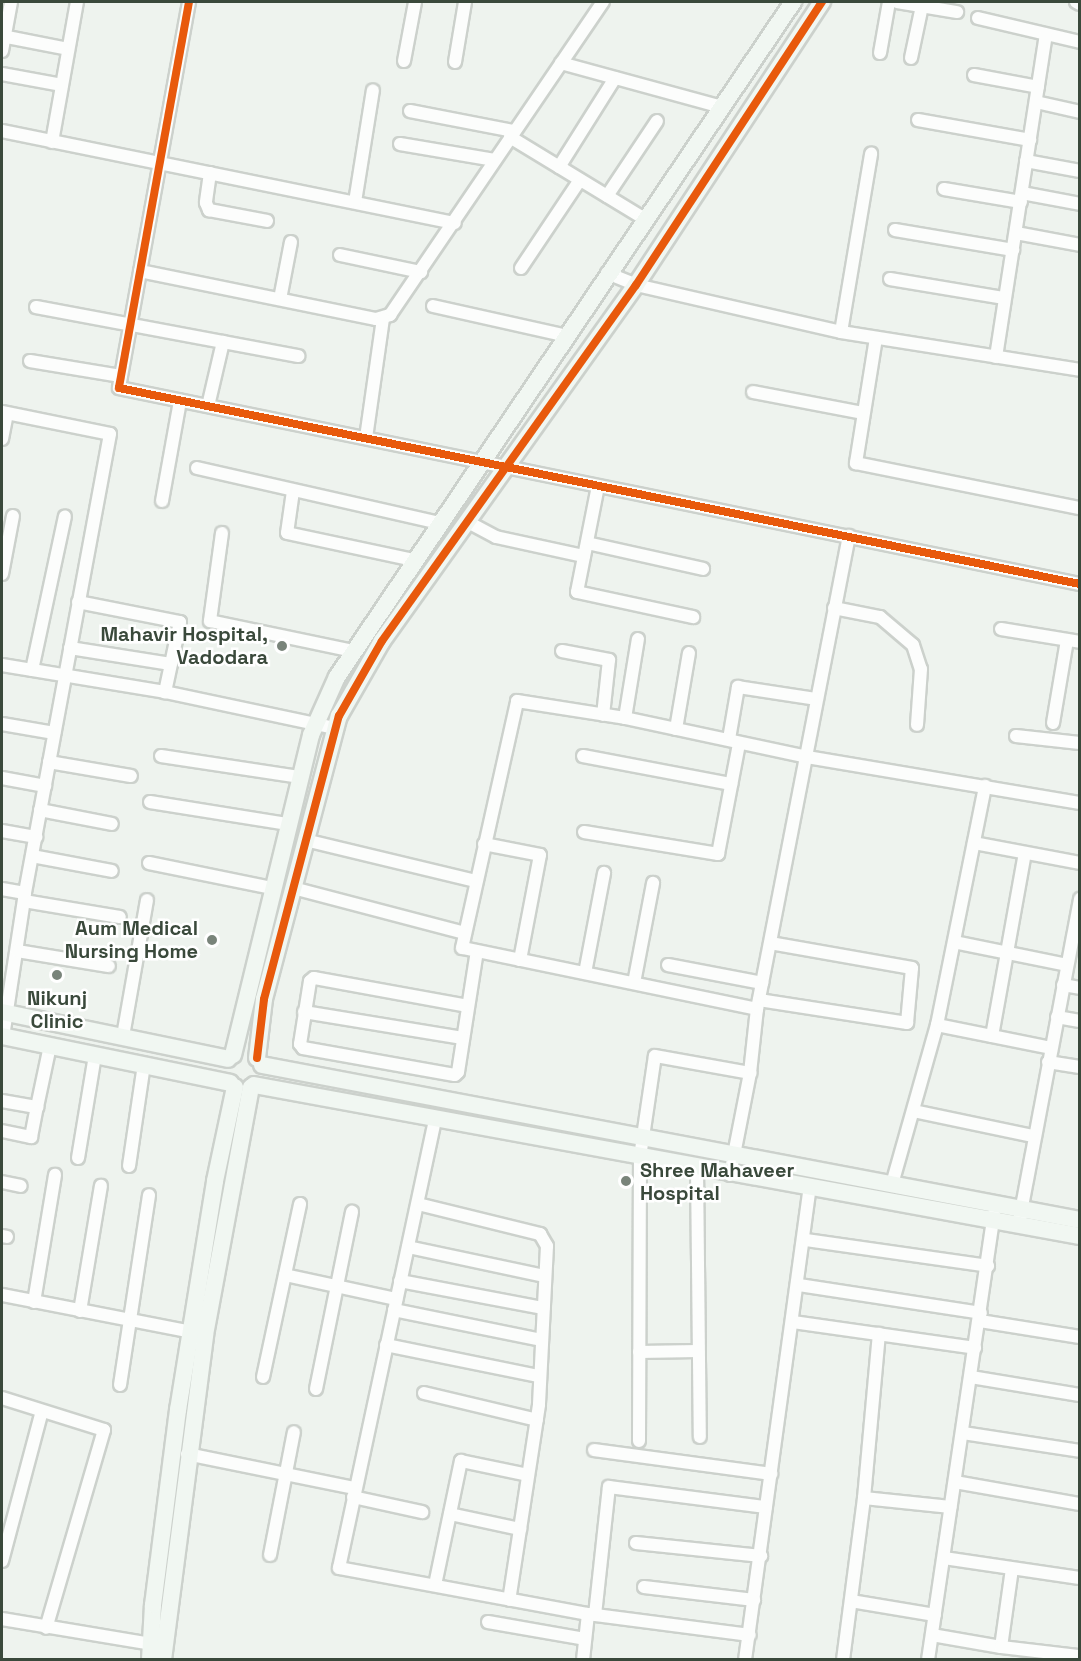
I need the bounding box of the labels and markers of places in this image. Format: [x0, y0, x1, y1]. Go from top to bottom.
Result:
place label: Mahavir Hospital, Vadodara [100, 622, 268, 669]
marker: Mahavir Hospital, Vadodara [273, 637, 291, 655]
place label: Aum Medical Nursing Home [65, 916, 198, 963]
marker: Aum Medical Nursing Home [203, 931, 221, 949]
marker: Nikunj Clinic [48, 966, 66, 984]
place label: Nikunj Clinic [27, 986, 87, 1033]
place label: Shree Mahaveer Hospital [640, 1158, 794, 1205]
marker: Shree Mahaveer Hospital [617, 1172, 635, 1190]

